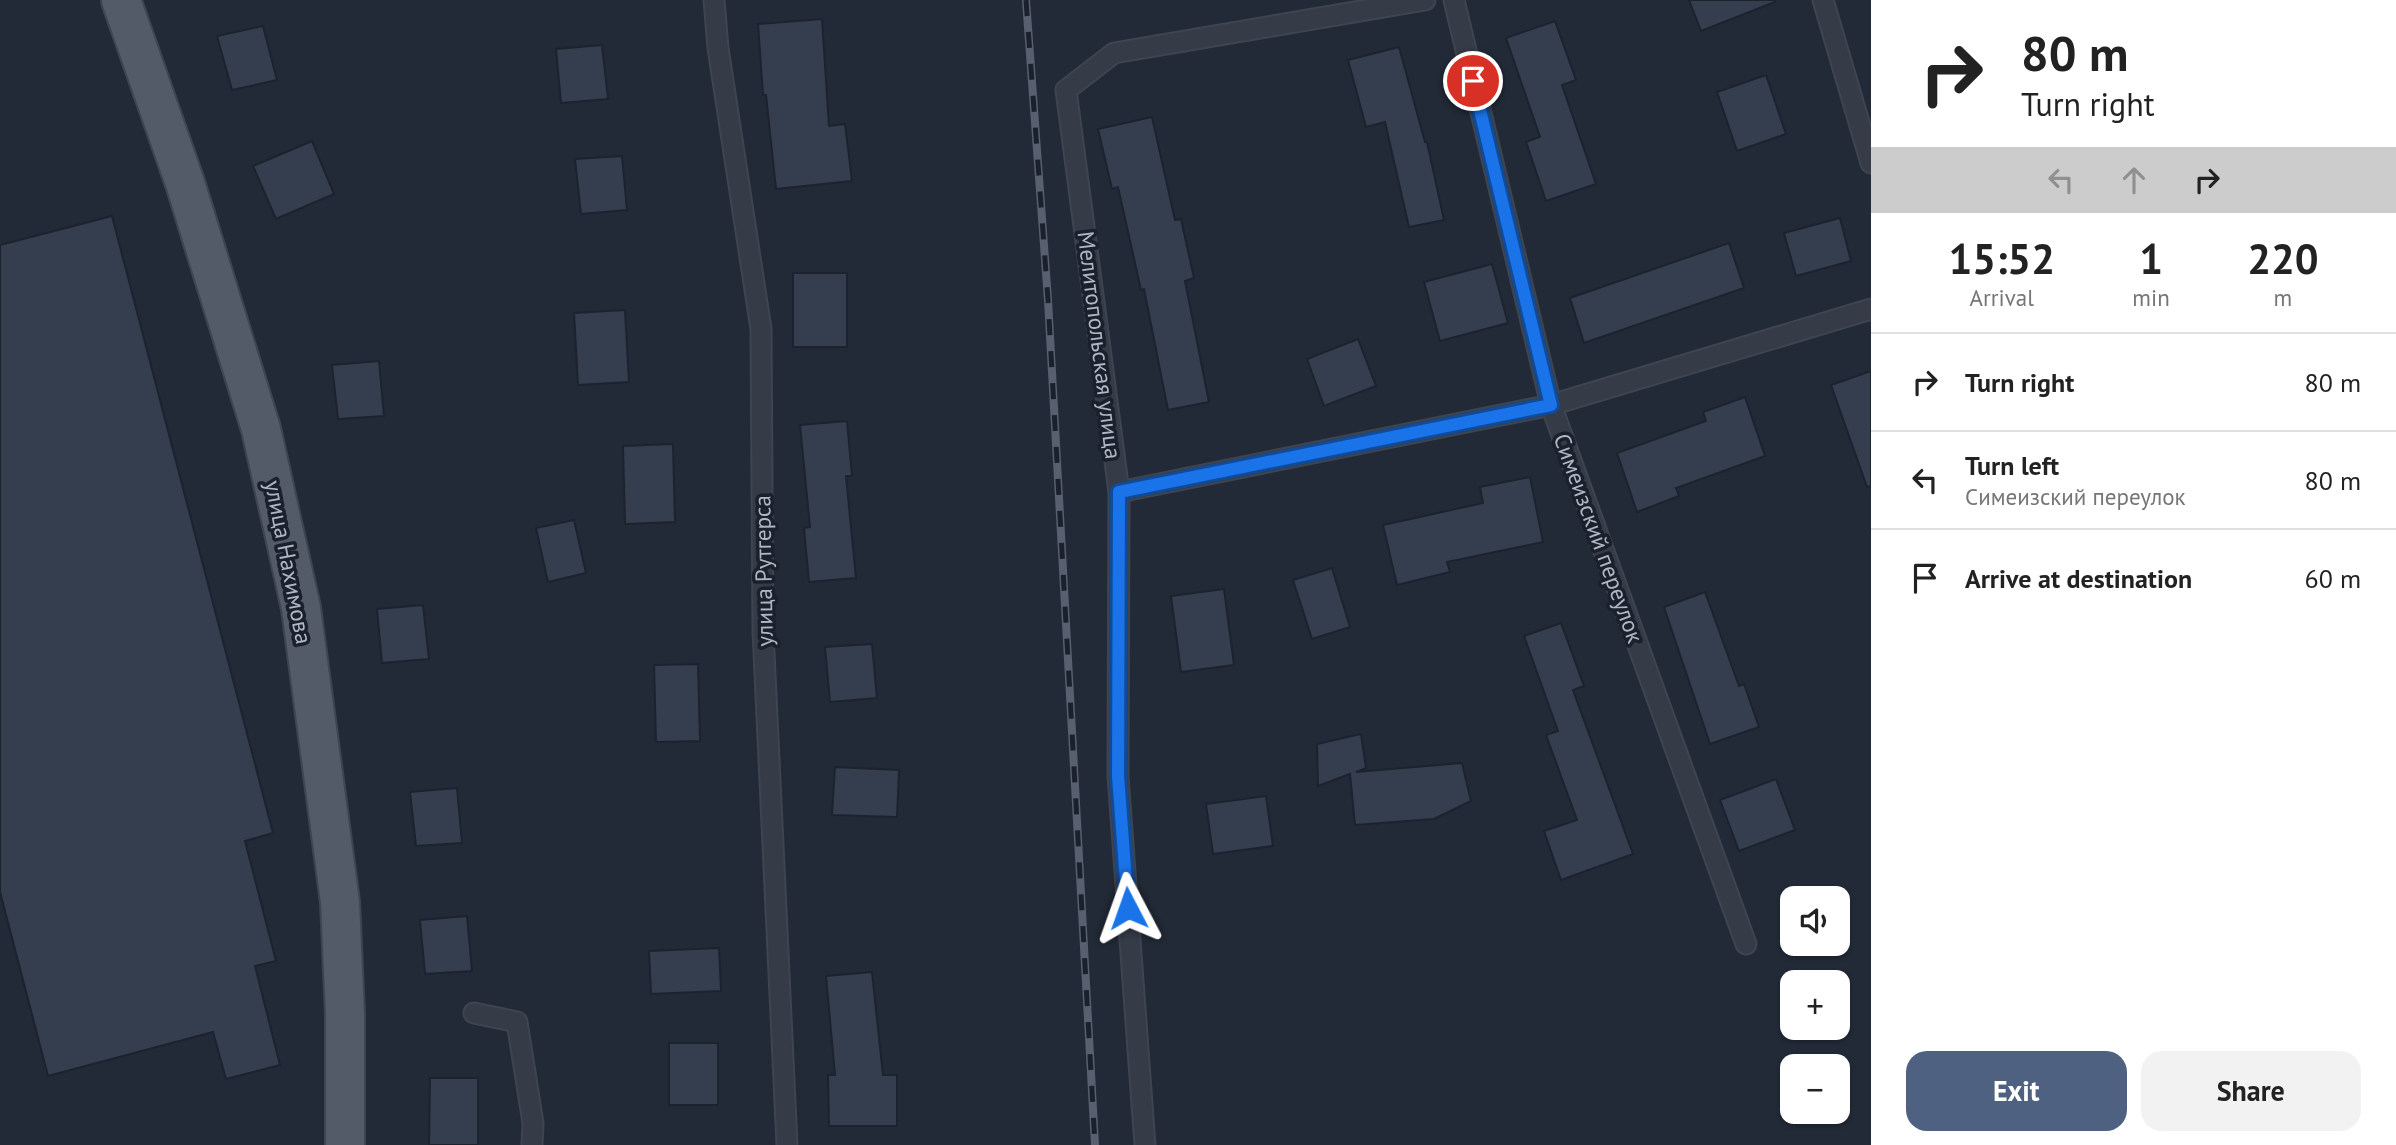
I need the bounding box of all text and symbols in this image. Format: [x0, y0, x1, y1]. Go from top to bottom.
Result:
text: 80 m [2021, 21, 2128, 85]
icon: right [1906, 28, 1997, 119]
pin [1443, 51, 1503, 111]
icon: arrive [1454, 62, 1492, 100]
text: Turn right [2021, 83, 2155, 125]
icon: left [2042, 161, 2080, 199]
icon: ahead [2115, 161, 2153, 199]
icon: right [2188, 161, 2226, 199]
street label: Мелитопольская улица [1072, 229, 1128, 461]
text: 15:52 [1948, 231, 2055, 286]
text: 1 [2139, 231, 2163, 286]
text: 220 [2247, 231, 2319, 286]
text: Arrival [1969, 283, 2034, 312]
text: min [2132, 283, 2170, 312]
text: m [2274, 283, 2292, 312]
icon: right [1906, 363, 1944, 401]
text: Turn right [1965, 366, 2074, 399]
text: 80 m [2305, 366, 2361, 399]
street label: Симеизский переулок [1548, 429, 1650, 647]
text: Turn left [1965, 449, 2059, 482]
icon: left [1906, 461, 1944, 499]
text: 80 m [2305, 464, 2361, 497]
street label: улица Нахимова [259, 478, 319, 646]
text: Симеизский переулок [1965, 482, 2186, 511]
street label: улица Рутгерса [747, 495, 779, 647]
icon: arrive [1906, 559, 1944, 597]
text: Arrive at destination [1965, 562, 2192, 595]
text: 60 m [2305, 562, 2361, 595]
position arrow [1091, 871, 1165, 945]
map controls [1780, 886, 1850, 1124]
button: sound [1780, 886, 1850, 956]
button: + [1780, 970, 1850, 1040]
button: Exit [1906, 1051, 2127, 1131]
button: Share [2141, 1051, 2361, 1131]
button: − [1780, 1054, 1850, 1124]

